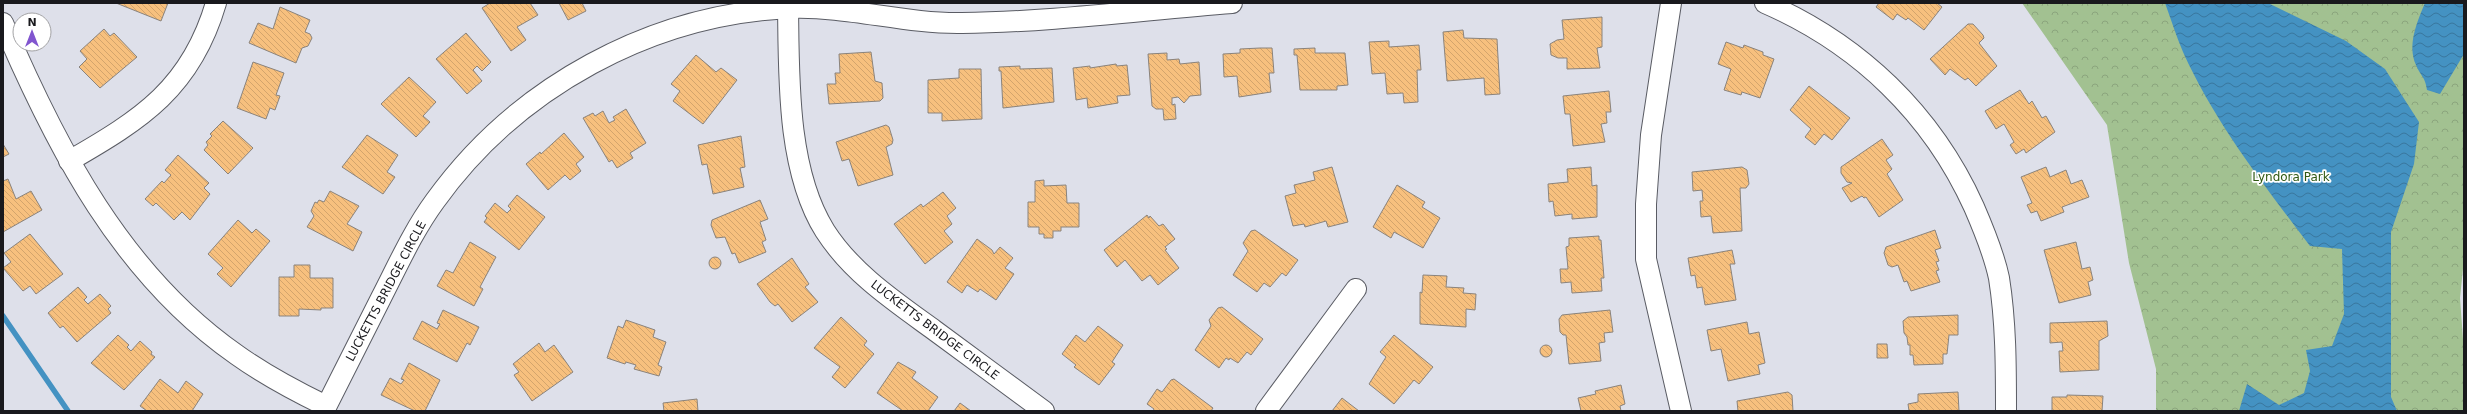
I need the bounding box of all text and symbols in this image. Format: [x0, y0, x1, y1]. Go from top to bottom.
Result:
north arrow [12, 12, 52, 52]
text: N [27, 16, 37, 29]
park label: Lyndora Park [2252, 170, 2330, 184]
street label: LUCKETTS BRIDGE CIRCLE [343, 218, 429, 364]
street label: LUCKETTS BRIDGE CIRCLE [868, 277, 1002, 383]

